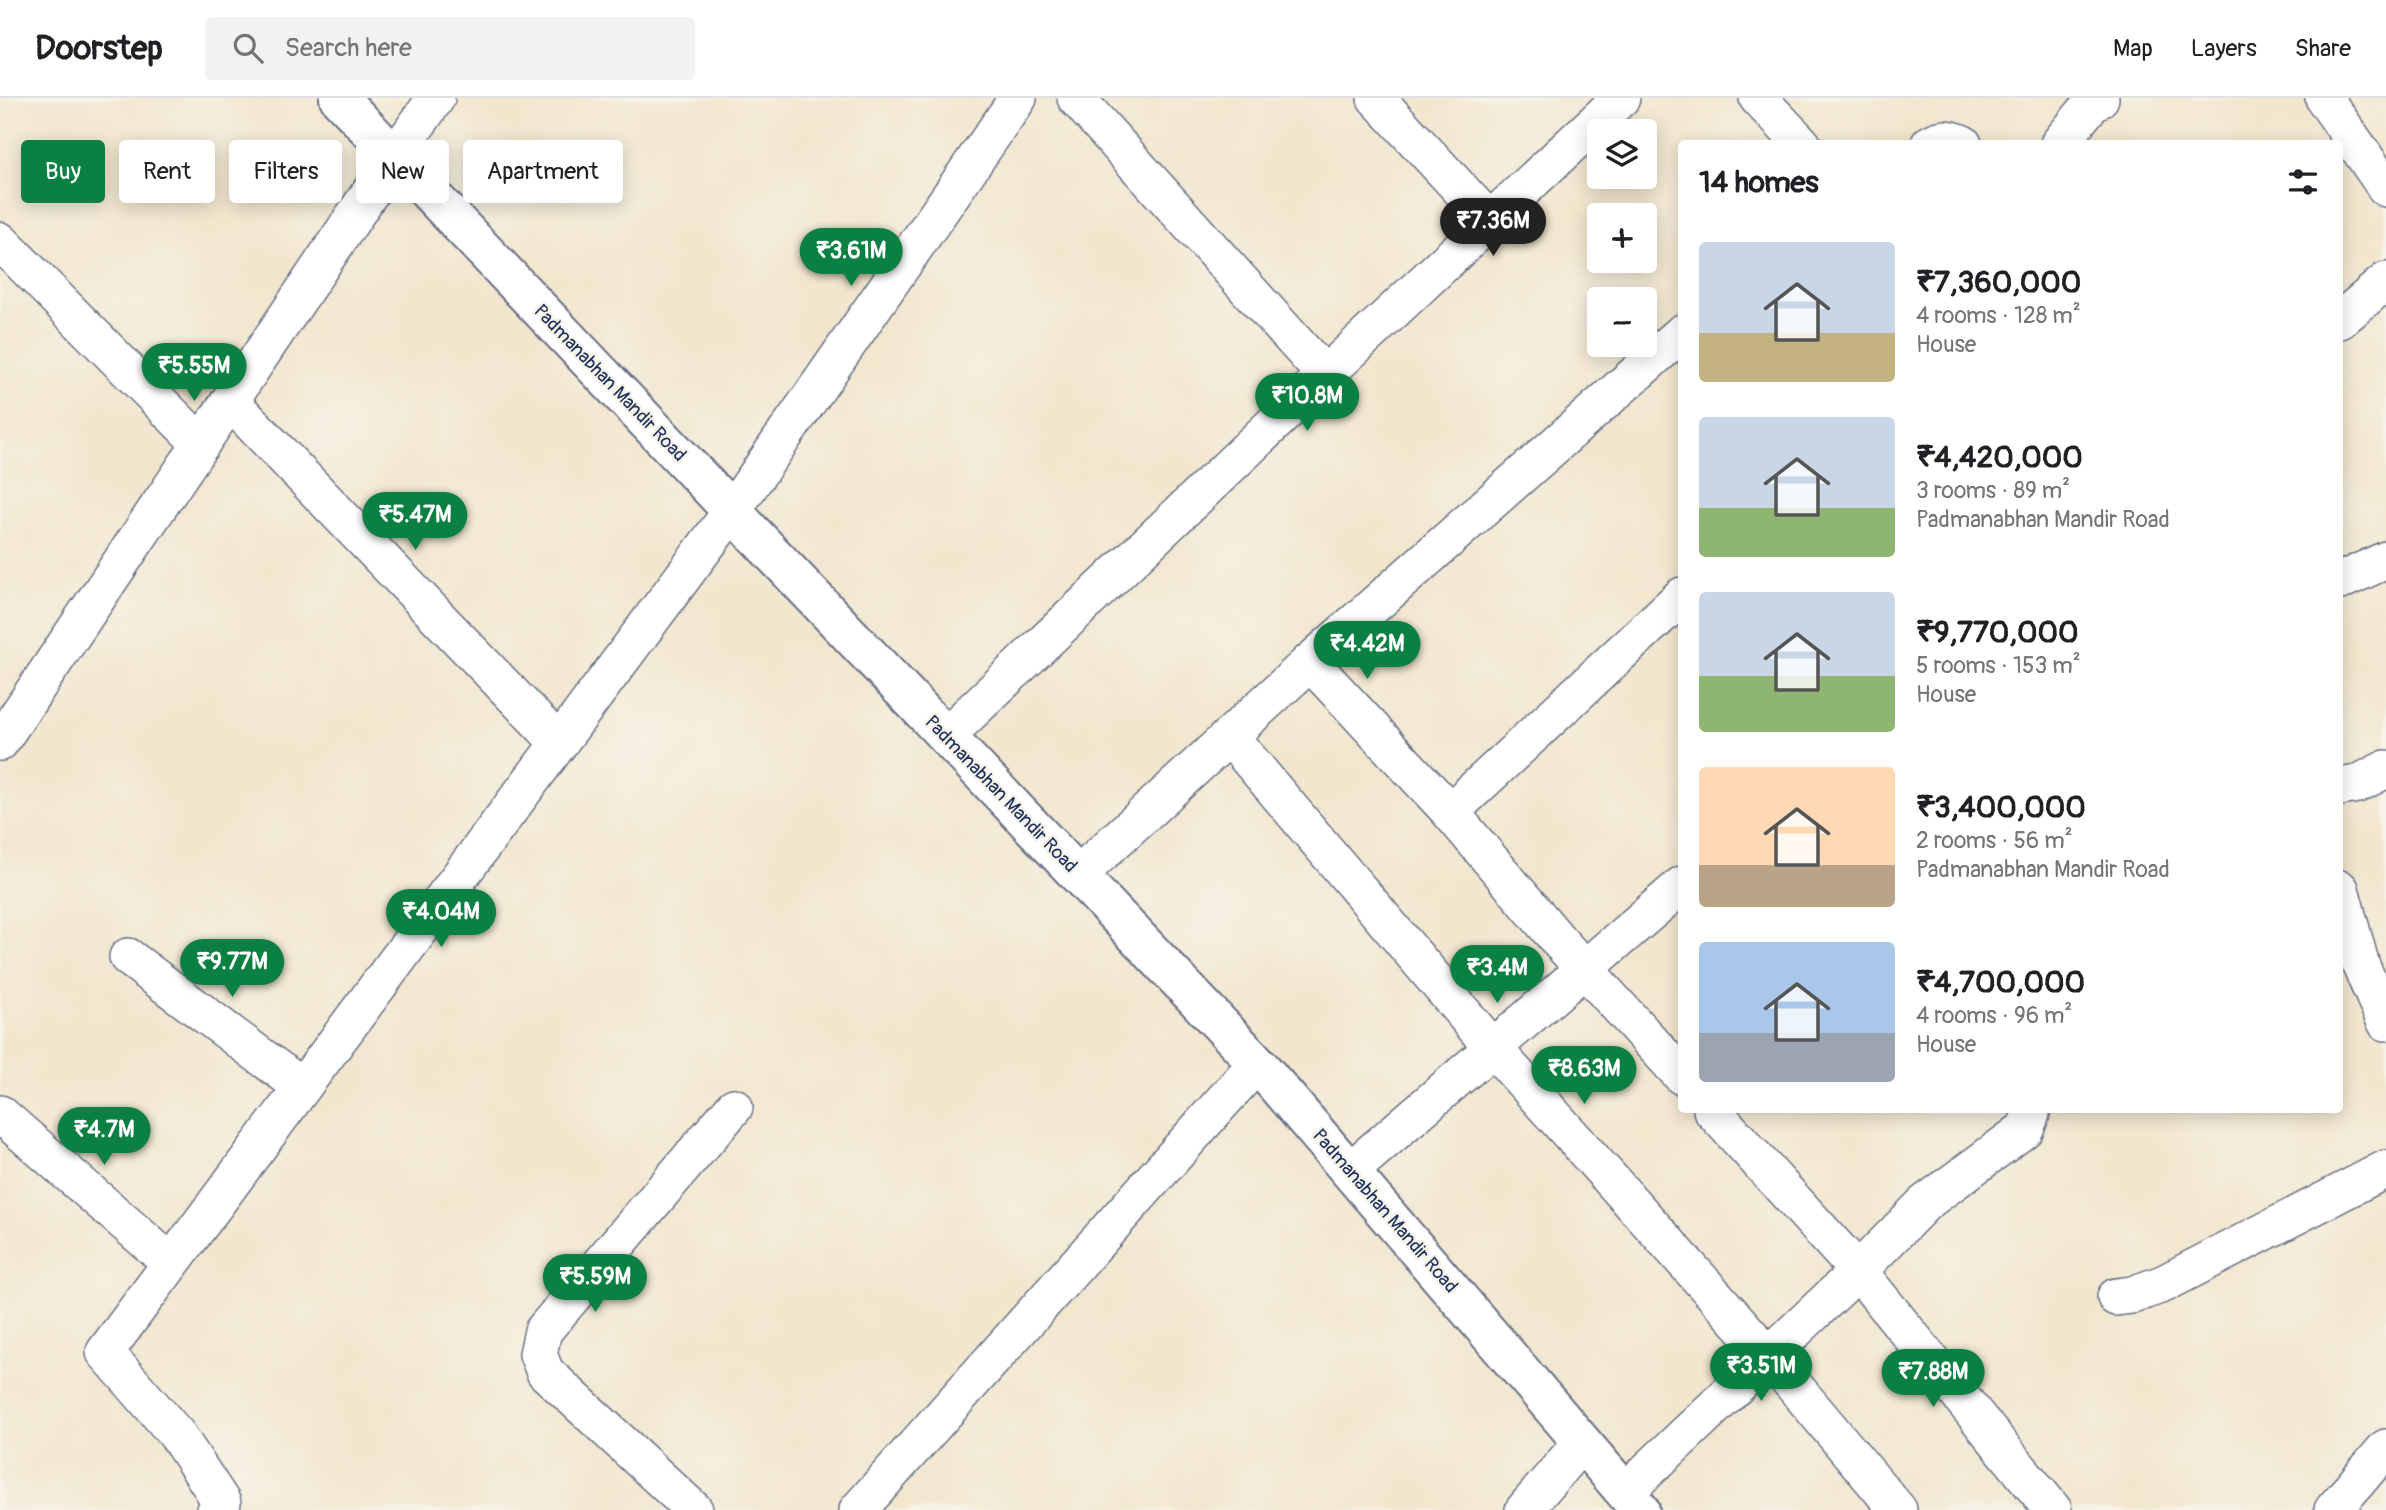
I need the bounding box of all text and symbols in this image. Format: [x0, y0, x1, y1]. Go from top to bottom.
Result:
search box [205, 17, 695, 80]
text: Doorstep [35, 28, 163, 69]
icon: search [229, 29, 267, 67]
text: Search here [285, 32, 412, 64]
text: Map [2113, 34, 2153, 63]
text: Layers [2191, 34, 2257, 63]
text: Share [2295, 34, 2351, 63]
map controls [1587, 119, 1657, 357]
button: layers [1587, 119, 1657, 189]
chip: Buy [21, 140, 105, 203]
chip: Rent [119, 140, 215, 203]
chip: Filters [229, 140, 342, 203]
chip: New [356, 140, 449, 203]
chip: Apartment [463, 140, 623, 203]
icon: filters [2284, 163, 2322, 201]
text: 14 homes [1699, 164, 1819, 201]
pin: ₹7.36M [1436, 198, 1550, 258]
button: + [1587, 203, 1657, 273]
text: ₹7.36M [1456, 206, 1530, 235]
pin: ₹3.61M [794, 228, 908, 288]
text: ₹3.61M [816, 236, 886, 265]
text: ₹7,360,000 [1916, 264, 2081, 301]
icon: home [1755, 270, 1839, 354]
button: − [1587, 287, 1657, 357]
street label: Padmanabhan Mandir Road [529, 299, 691, 467]
text: 4 rooms · 128 m² [1916, 301, 2081, 330]
text: House [1916, 330, 1976, 359]
pin: ₹5.55M [137, 344, 251, 403]
text: ₹5.55M [158, 351, 230, 380]
pin: ₹10.8M [1250, 374, 1364, 433]
text: ₹10.8M [1271, 381, 1343, 410]
text: ₹4,420,000 [1916, 439, 2083, 476]
icon: home [1755, 445, 1839, 529]
text: 3 rooms · 89 m² [1916, 476, 2070, 505]
pin: ₹5.47M [358, 492, 472, 552]
text: ₹5.47M [378, 500, 452, 529]
text: Padmanabhan Mandir Road [1916, 505, 2170, 534]
text: ₹9,770,000 [1916, 614, 2078, 651]
icon: home [1755, 620, 1839, 704]
pin: ₹4.42M [1310, 622, 1424, 681]
text: ₹4.42M [1330, 629, 1404, 658]
text: 5 rooms · 153 m² [1916, 651, 2081, 680]
text: House [1916, 680, 1976, 709]
street label: Padmanabhan Mandir Road [920, 710, 1082, 878]
text: ₹3,400,000 [1916, 789, 2086, 826]
icon: home [1755, 795, 1839, 879]
text: 2 rooms · 56 m² [1916, 826, 2073, 855]
text: Padmanabhan Mandir Road [1916, 855, 2170, 884]
pin: ₹4.04M [384, 890, 498, 949]
text: ₹4.04M [402, 897, 480, 926]
pin: ₹9.77M [175, 940, 289, 999]
pin: ₹3.4M [1448, 946, 1546, 1005]
text: ₹9.77M [196, 947, 268, 976]
text: ₹3.4M [1466, 953, 1528, 982]
text: ₹4,700,000 [1916, 964, 2085, 1001]
icon: home [1755, 970, 1839, 1054]
text: 4 rooms · 96 m² [1916, 1001, 2072, 1030]
text: House [1916, 1030, 1976, 1059]
pin: ₹8.63M [1527, 1046, 1641, 1106]
text: ₹8.63M [1547, 1054, 1621, 1083]
pin: ₹4.7M [55, 1108, 153, 1167]
text: ₹4.7M [74, 1115, 134, 1144]
street label: Padmanabhan Mandir Road [1307, 1124, 1463, 1298]
pin: ₹5.59M [538, 1254, 652, 1314]
text: ₹5.59M [559, 1262, 631, 1291]
pin: ₹3.51M [1704, 1344, 1818, 1403]
pin: ₹7.88M [1876, 1350, 1990, 1409]
text: ₹3.51M [1726, 1351, 1796, 1380]
text: ₹7.88M [1898, 1357, 1968, 1386]

